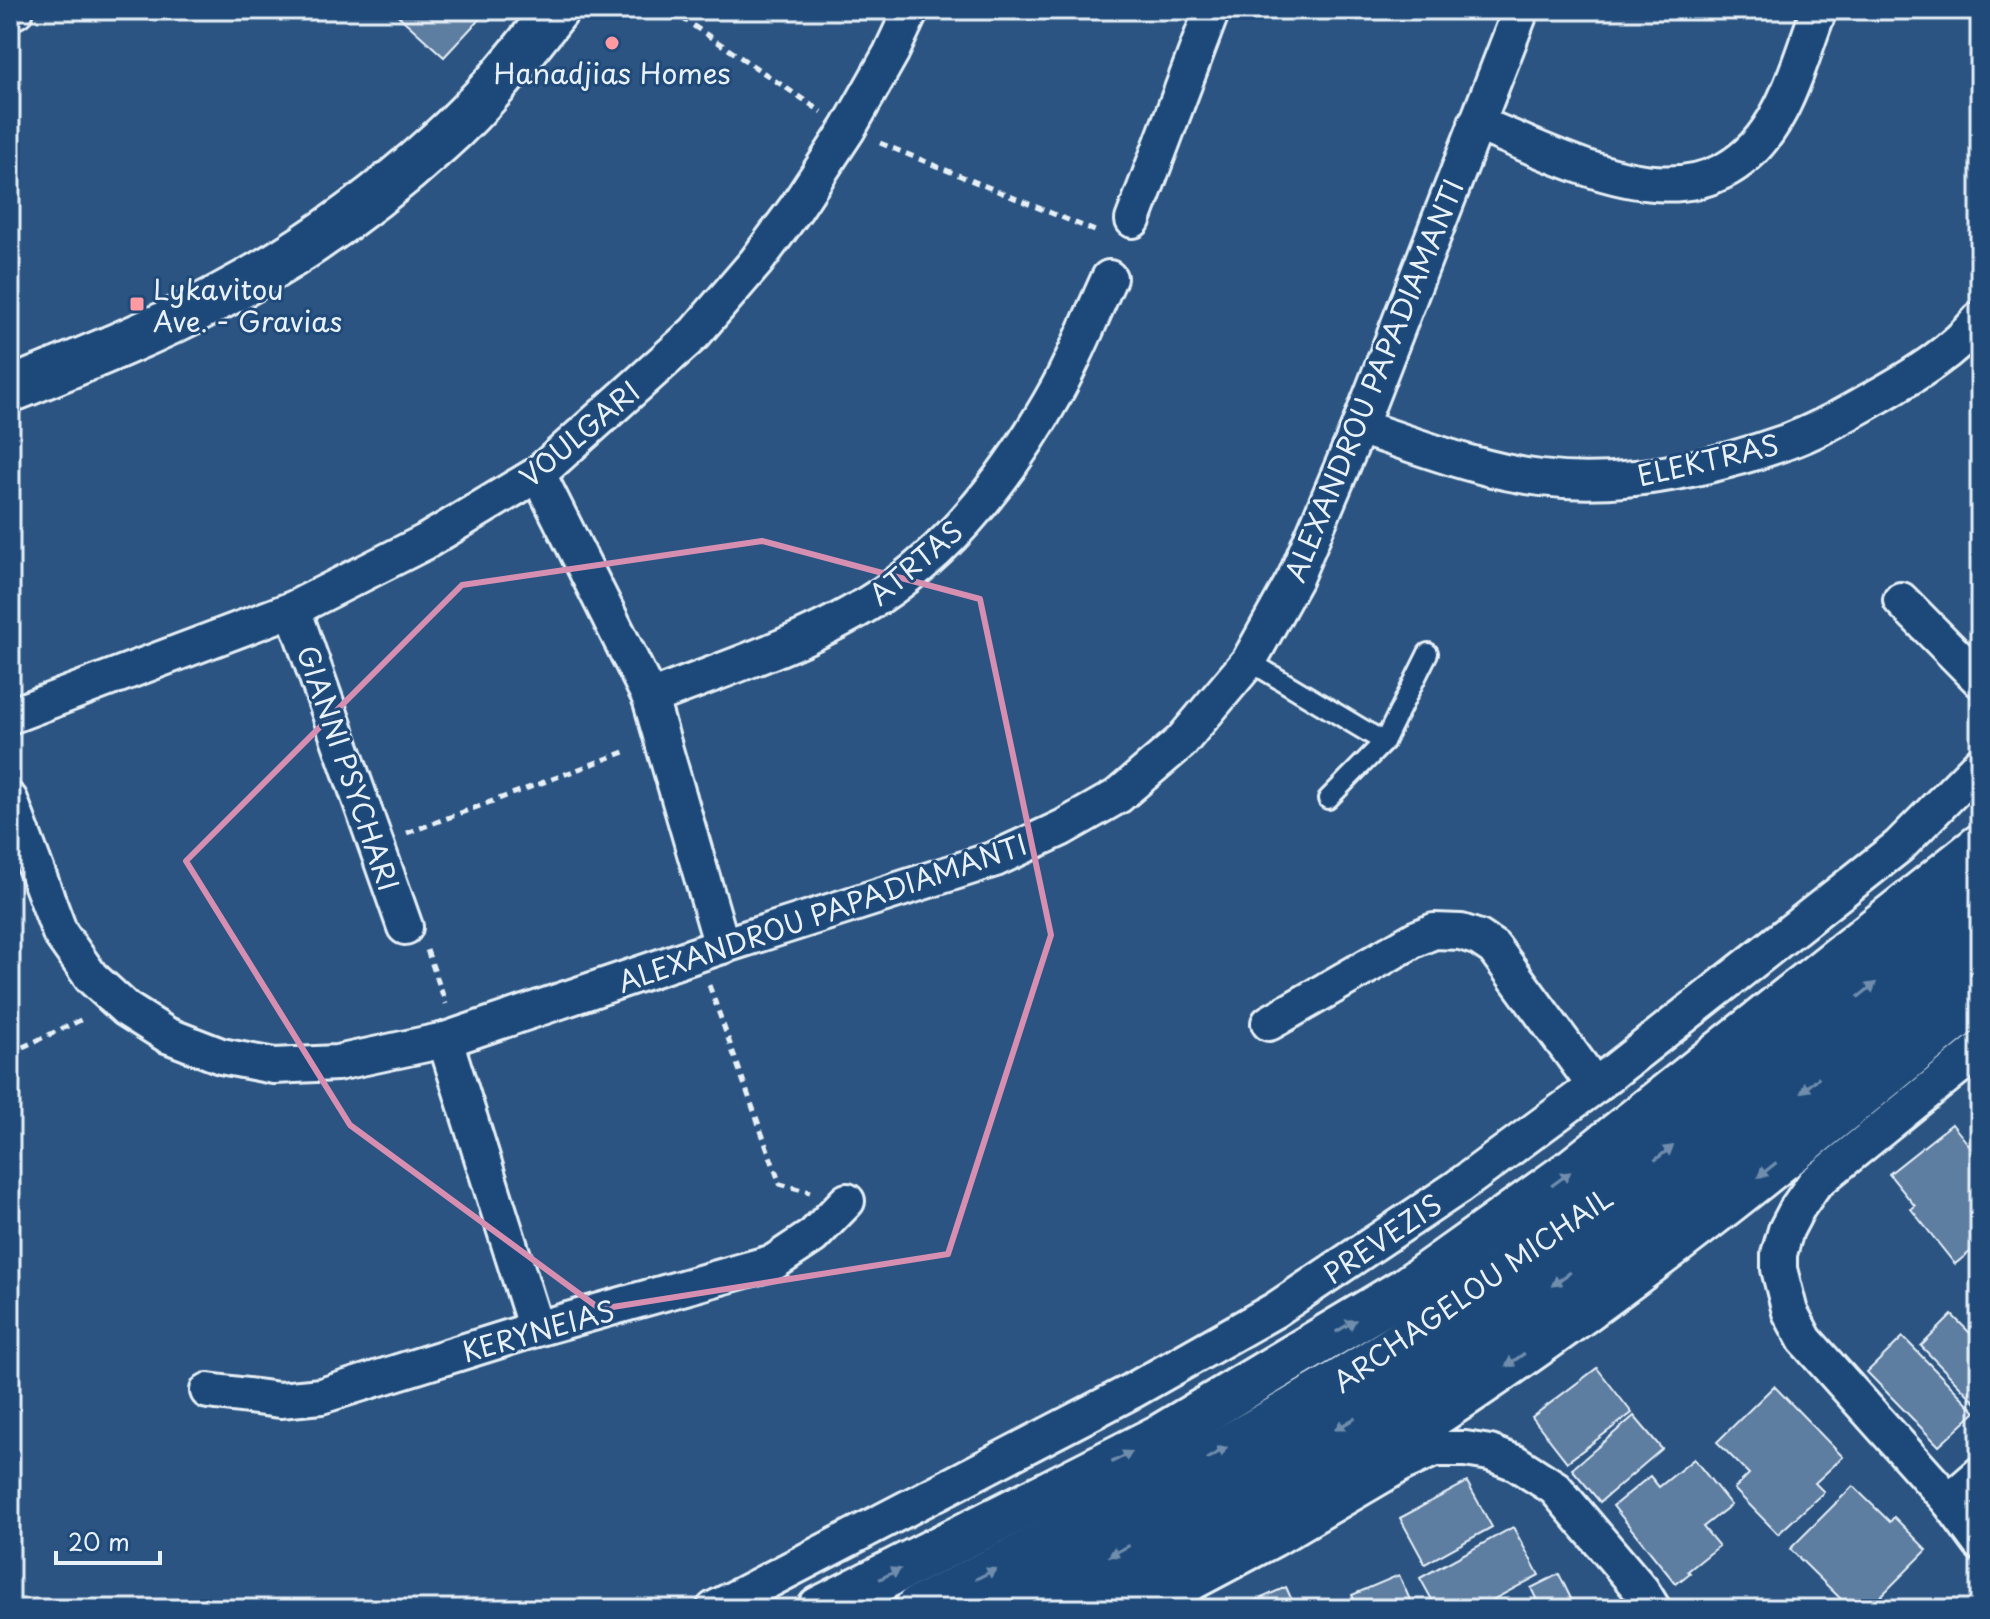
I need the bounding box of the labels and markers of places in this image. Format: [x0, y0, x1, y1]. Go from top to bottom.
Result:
marker: Hanadjias Homes [603, 34, 621, 52]
place label: Hanadjias Homes [494, 51, 731, 94]
place label: Lykavitou Ave. - Gravias [153, 267, 342, 342]
marker: Lykavitou Ave. - Gravias [128, 295, 146, 313]

